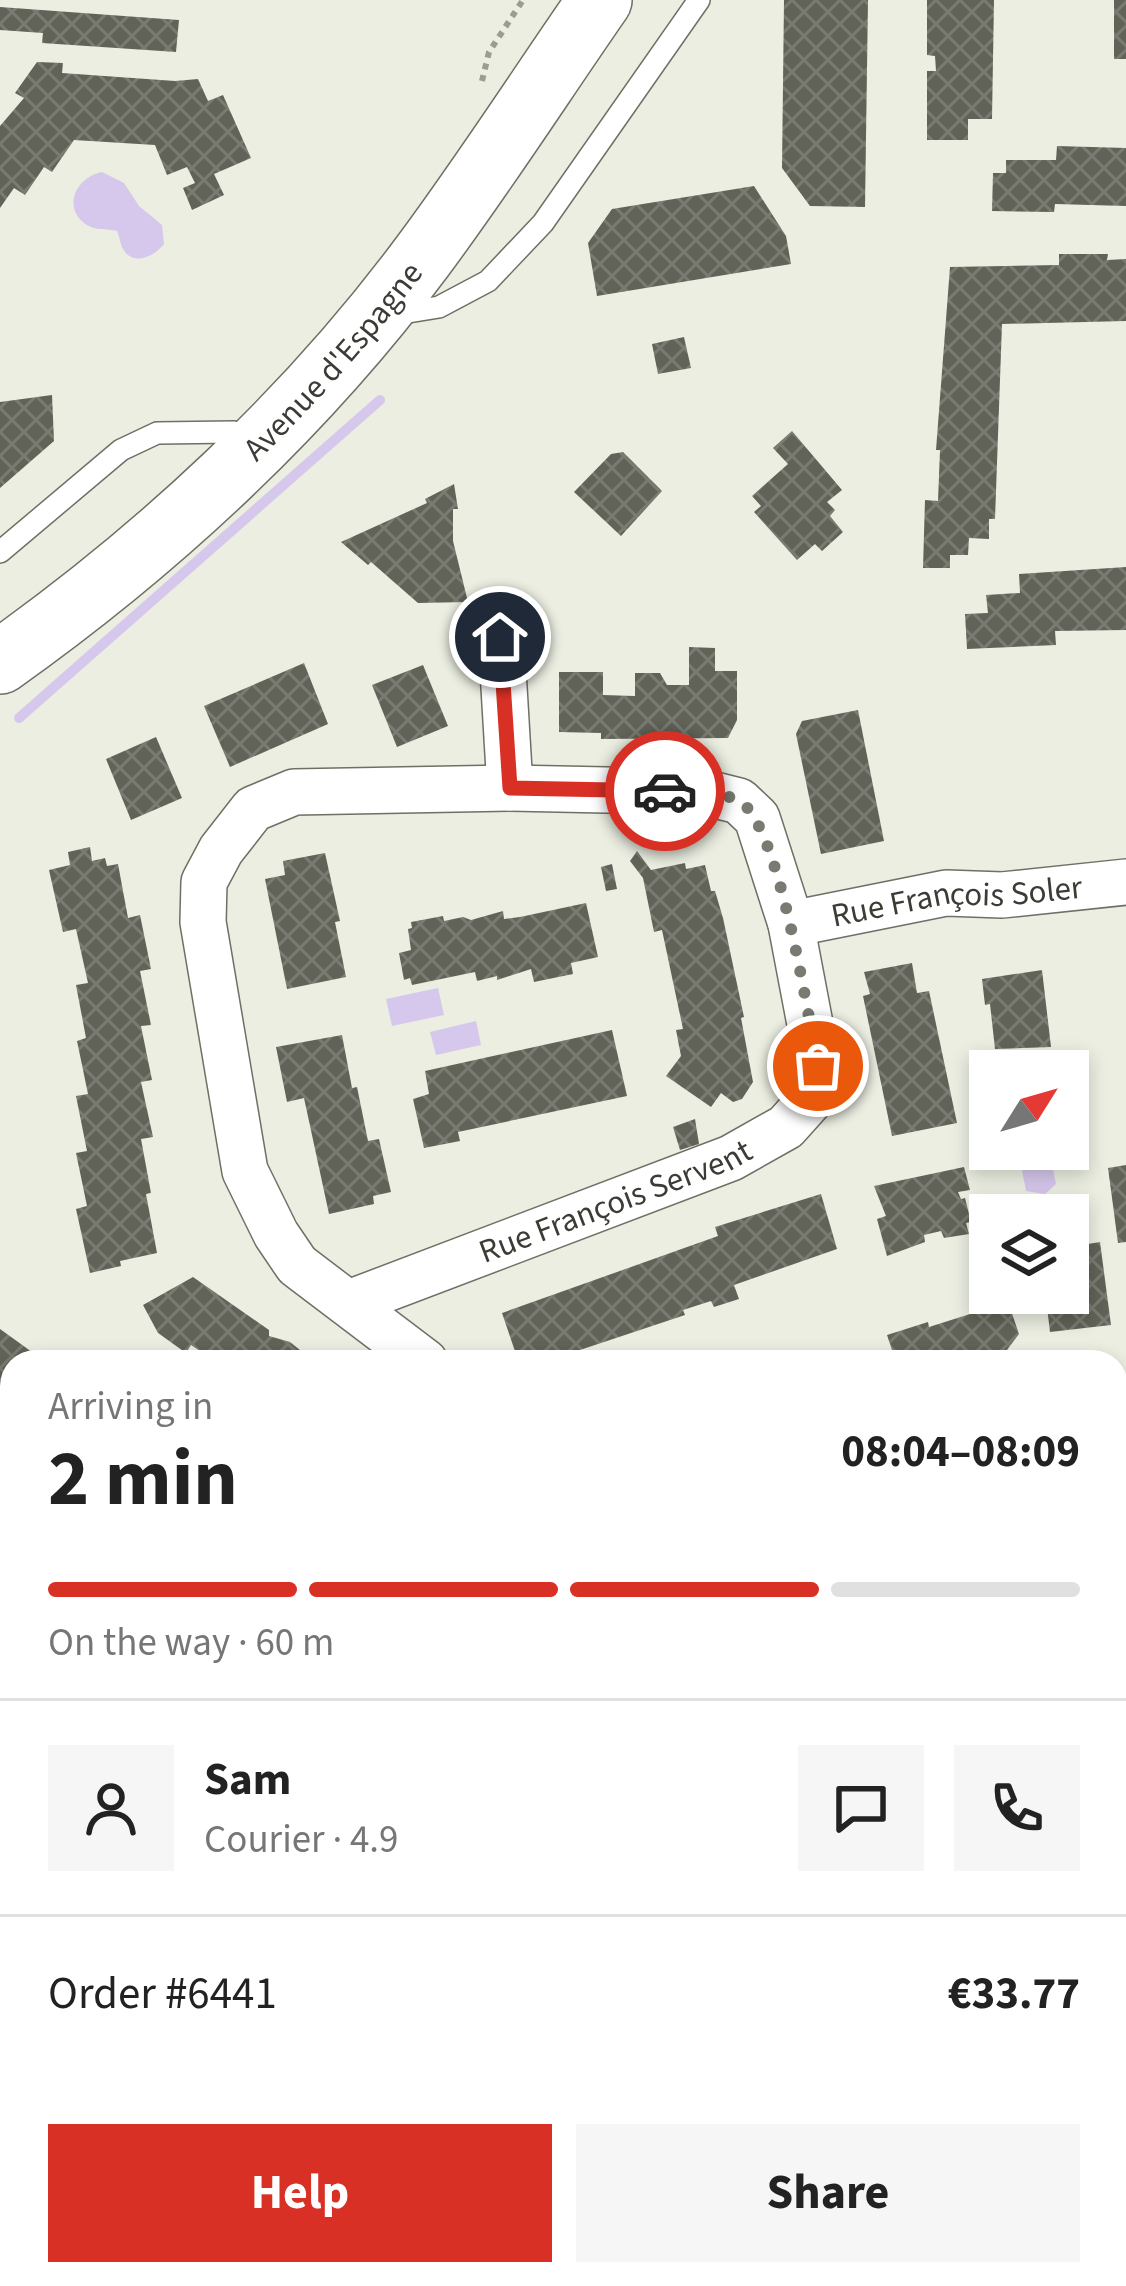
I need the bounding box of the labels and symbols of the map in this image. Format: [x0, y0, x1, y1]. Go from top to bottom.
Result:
street label: Avenue d'Espagne [232, 252, 434, 471]
pin [449, 586, 551, 688]
courier [605, 731, 725, 851]
street label: Rue François Soler [827, 863, 1085, 939]
pin [767, 1015, 869, 1117]
north arrow [969, 1050, 1089, 1170]
street label: Rue François Servent [472, 1127, 761, 1275]

